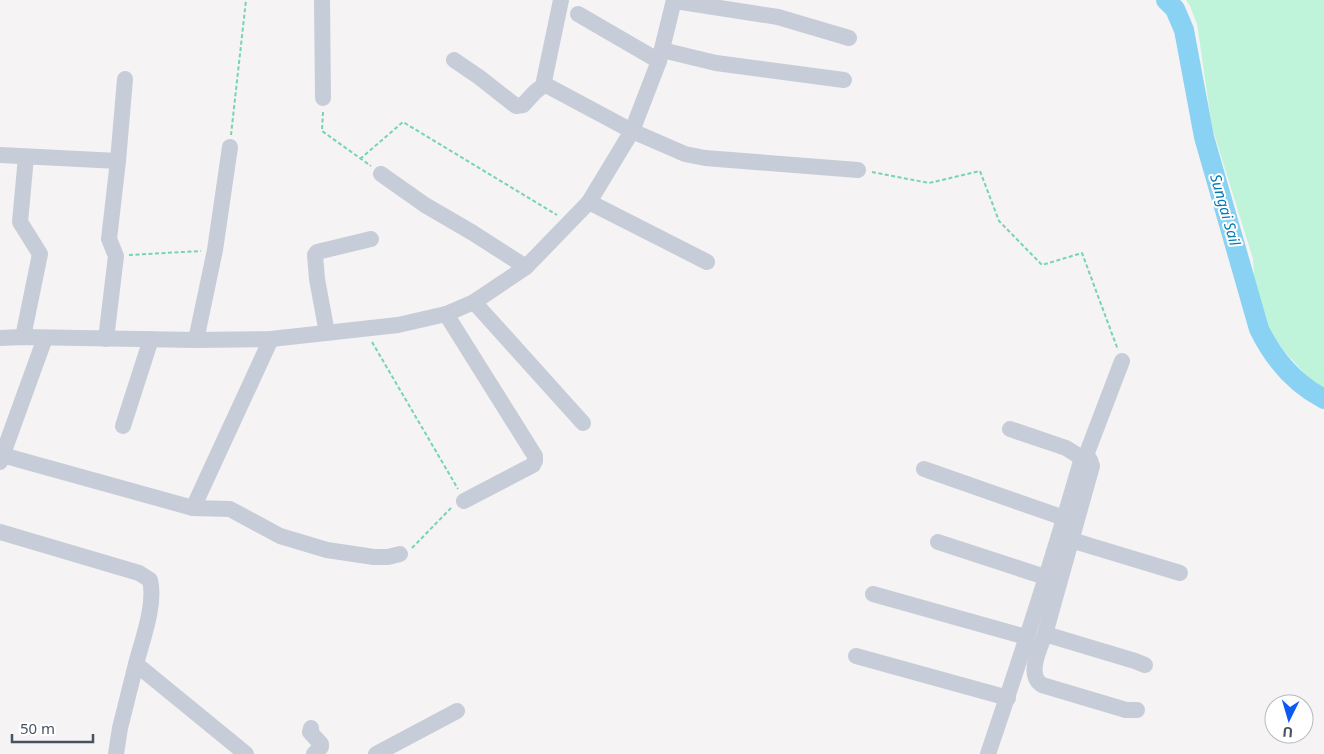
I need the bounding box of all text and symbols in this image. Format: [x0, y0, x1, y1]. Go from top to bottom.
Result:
water label: Sungai Sail [1206, 172, 1246, 249]
north arrow [1264, 694, 1314, 744]
scale bar [12, 712, 94, 744]
text: 50 m [20, 718, 55, 738]
text: U [1282, 723, 1294, 742]

